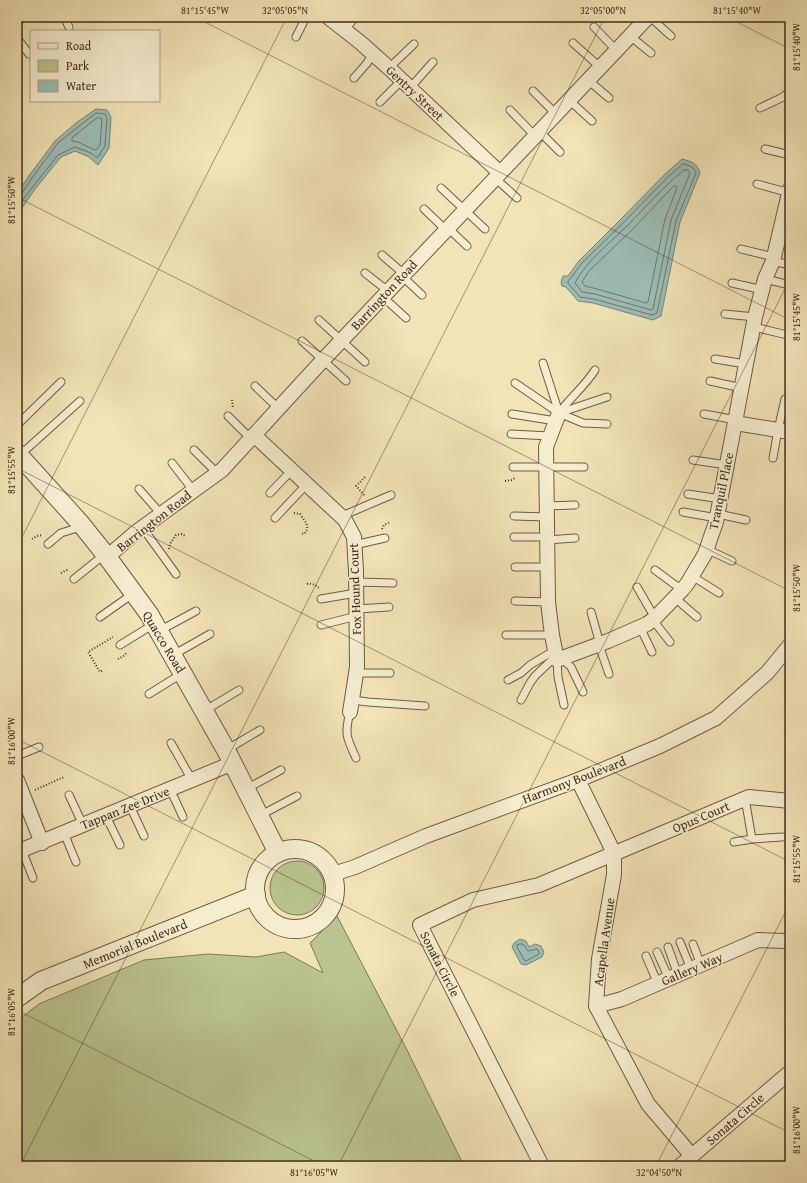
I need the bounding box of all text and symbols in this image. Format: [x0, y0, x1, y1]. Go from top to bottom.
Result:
text: 81°15'45"W [181, 3, 229, 18]
text: 32°05'05"N [262, 3, 308, 18]
text: 32°05'00"N [580, 3, 626, 18]
text: 81°15'40"W [713, 3, 761, 18]
text: 81°15'40"W [789, 23, 804, 71]
legend [30, 30, 160, 102]
text: Road [66, 37, 92, 54]
text: Park [66, 57, 90, 74]
street label: Gentry Street [382, 61, 449, 125]
text: Water [66, 77, 96, 94]
text: 81°15'50"W [4, 176, 19, 224]
street label: Barrington Road [346, 255, 422, 334]
text: 81°15'45"W [789, 293, 804, 341]
text: 81°15'55"W [4, 446, 19, 494]
street label: Tranquil Place [704, 451, 738, 531]
street label: Barrington Road [113, 486, 195, 556]
street label: Fox Hound Court [344, 542, 366, 635]
text: 81°15'50"W [789, 564, 804, 612]
street label: Quacco Road [138, 607, 190, 677]
text: 81°16'00"W [4, 717, 19, 765]
street label: Harmony Boulevard [520, 752, 628, 808]
street label: Tappan Zee Drive [78, 782, 172, 834]
street label: Opus Court [669, 796, 733, 838]
text: 81°15'55"W [789, 835, 804, 883]
street label: Acapella Avenue [588, 897, 620, 987]
street label: Memorial Boulevard [80, 914, 190, 974]
street label: Sonata Circle [415, 928, 465, 1000]
street label: Gallery Way [658, 947, 726, 990]
text: 81°16'05"W [4, 988, 19, 1036]
street label: Sonata Circle [702, 1088, 768, 1150]
text: 81°16'00"W [789, 1106, 804, 1154]
text: 81°16'05"W [290, 1165, 338, 1180]
text: 32°04'50"N [636, 1165, 682, 1180]

